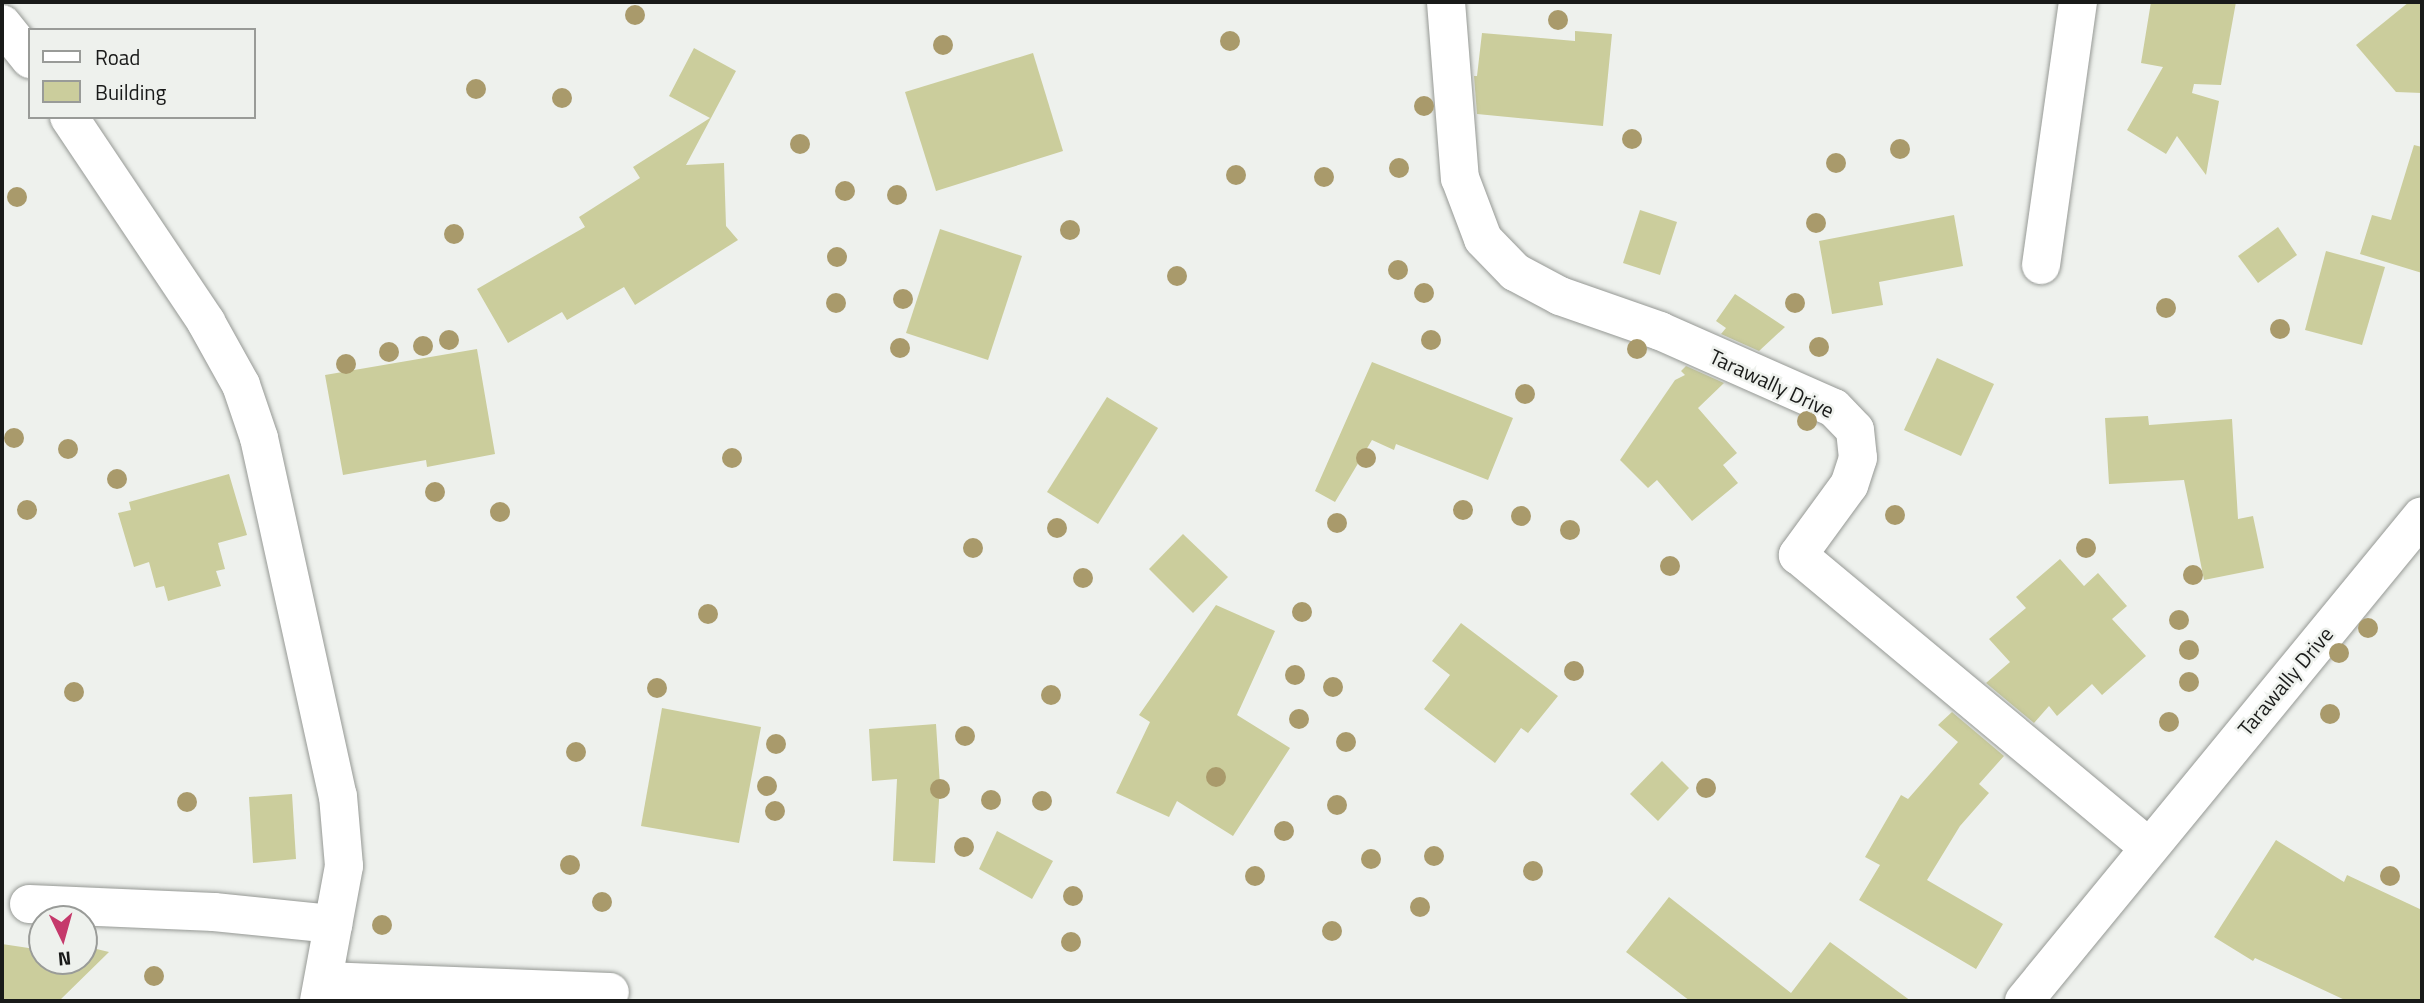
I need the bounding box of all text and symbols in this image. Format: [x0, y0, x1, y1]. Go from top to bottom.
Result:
legend [28, 28, 256, 119]
text: Road [95, 41, 140, 73]
text: Building [95, 76, 166, 108]
street label: Tarawally Drive [1706, 343, 1838, 423]
street label: Tarawally Drive [2232, 621, 2338, 741]
north arrow [28, 905, 98, 975]
text: N [57, 944, 73, 974]

